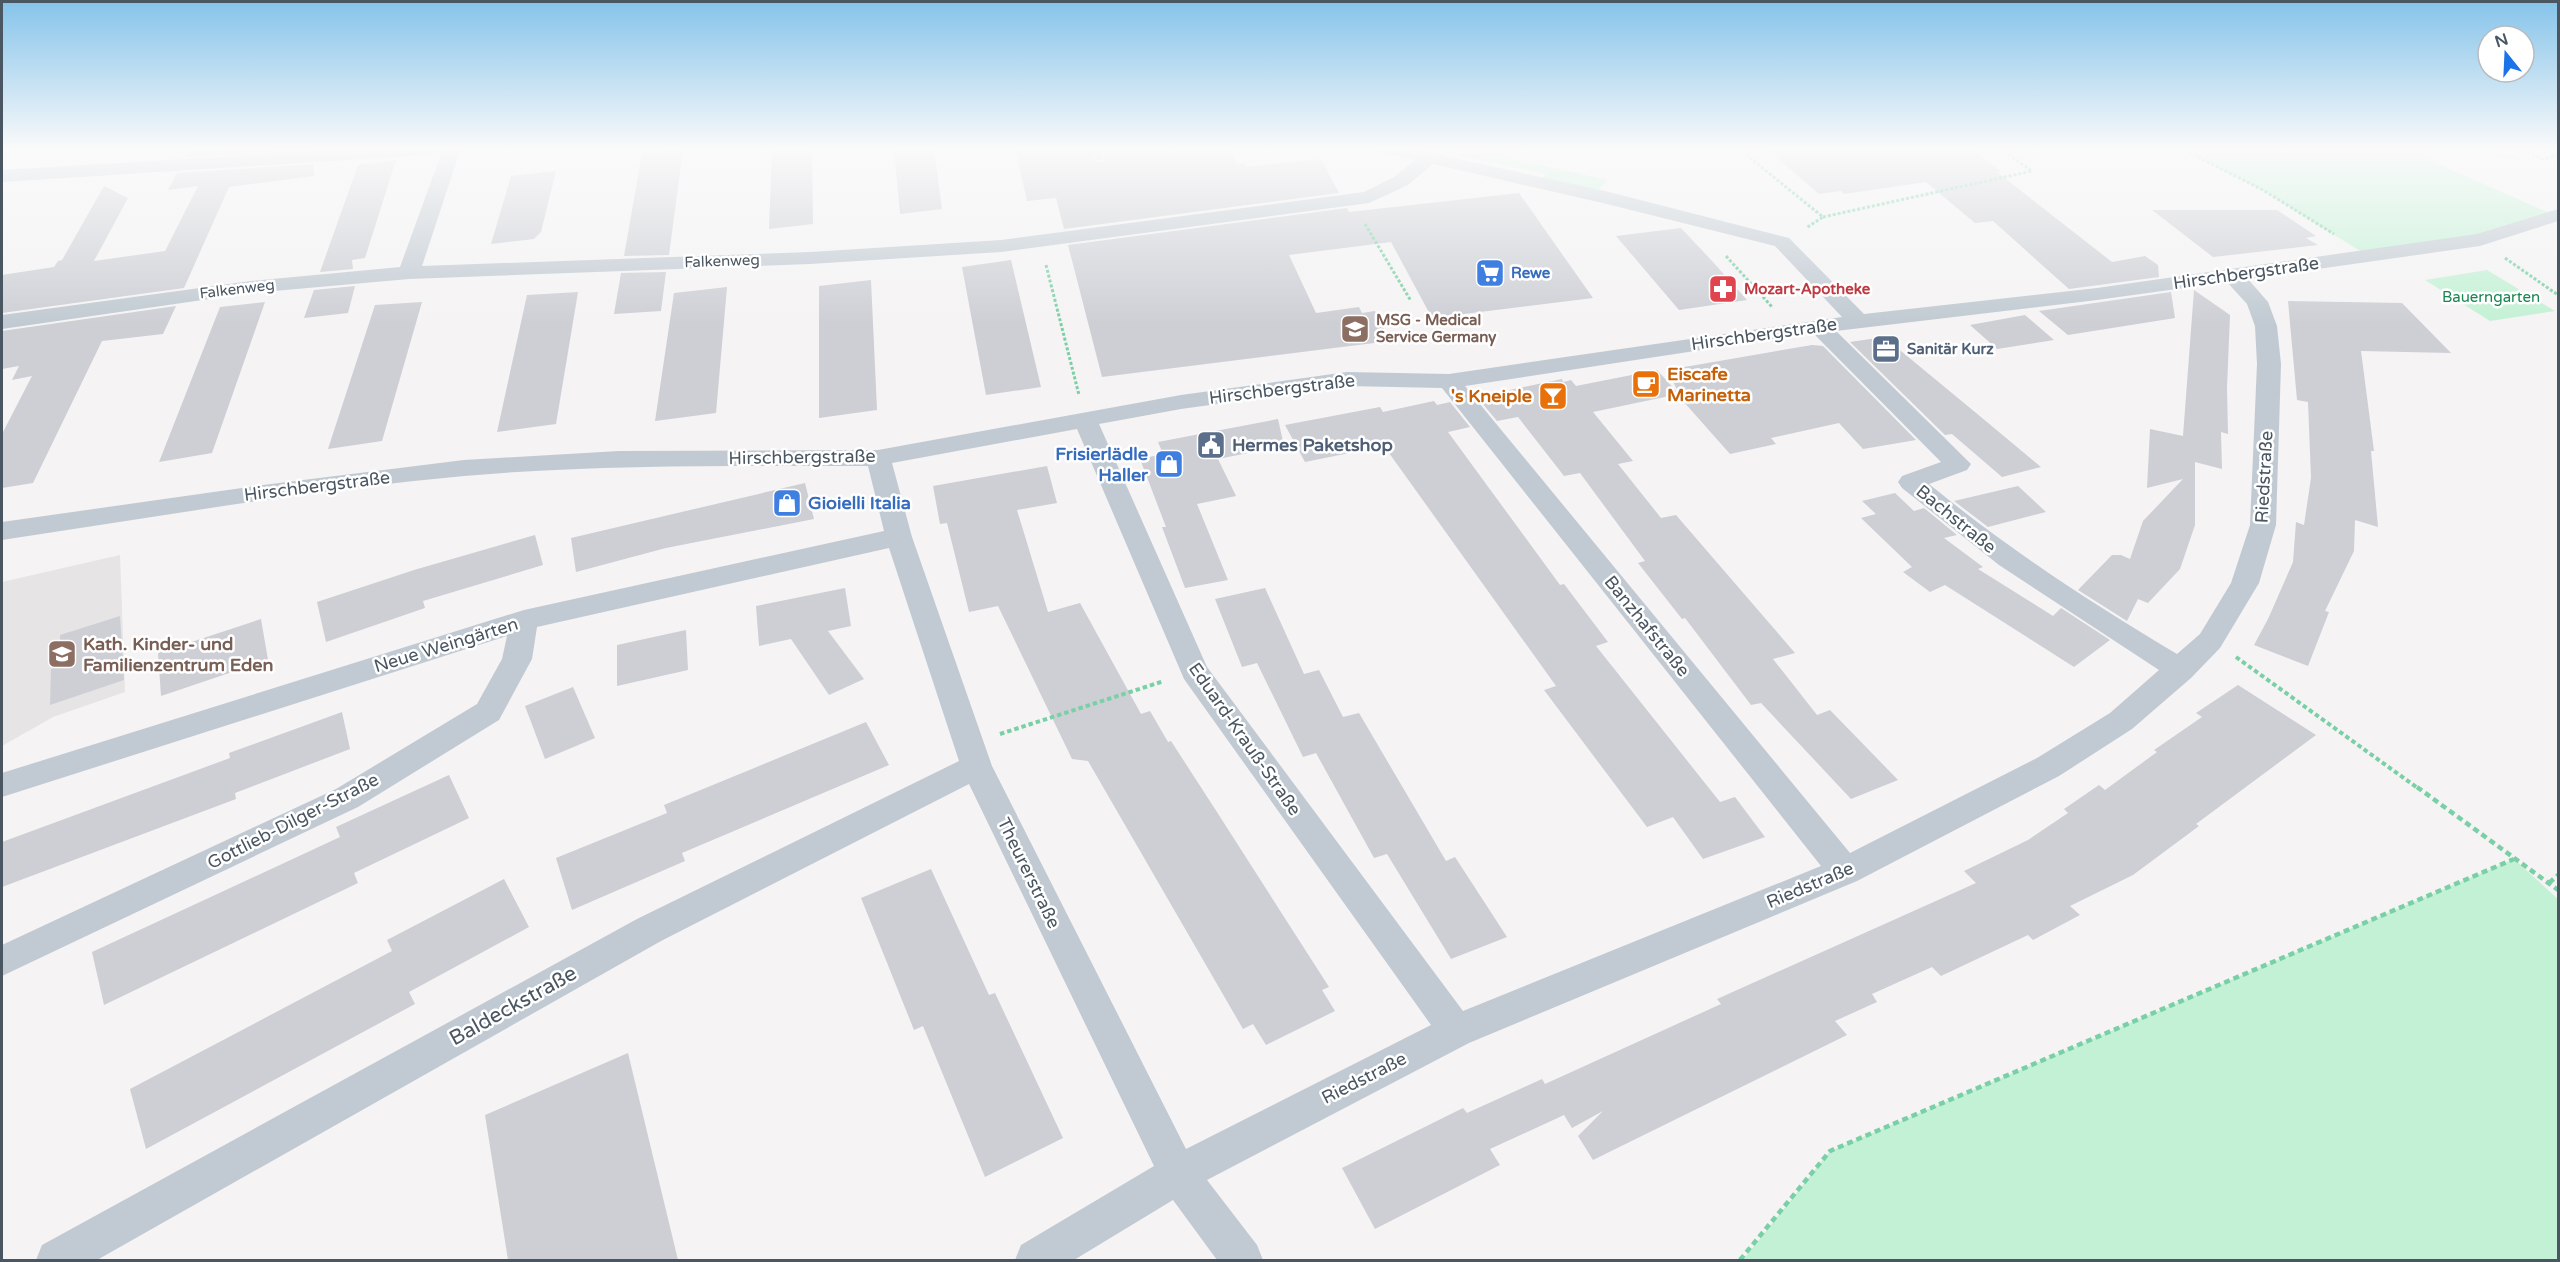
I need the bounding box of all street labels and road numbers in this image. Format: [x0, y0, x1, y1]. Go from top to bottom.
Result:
street label: Falkenweg [684, 251, 760, 271]
street label: Hirschbergstraße [2172, 252, 2320, 294]
street label: Falkenweg [198, 275, 276, 303]
street label: Hirschbergstraße [1690, 313, 1838, 355]
street label: Hirschbergstraße [1208, 369, 1356, 409]
street label: Riedstraße [2251, 430, 2277, 524]
street label: Hirschbergstraße [728, 445, 876, 469]
street label: Hirschbergstraße [243, 466, 391, 506]
street label: Bachstraße [1911, 480, 2001, 558]
street label: Banzhafstraße [1599, 571, 1695, 681]
street label: Neue Weingärten [371, 613, 521, 677]
street label: Eduard-Krauß-Straße [1184, 658, 1306, 820]
street label: Gottlieb-Dilger-Straße [204, 768, 382, 874]
street label: Theurerstraße [993, 814, 1065, 932]
street label: Riedstraße [1763, 857, 1857, 913]
street label: Baldeckstraße [445, 961, 581, 1051]
street label: Riedstraße [1318, 1047, 1410, 1109]

